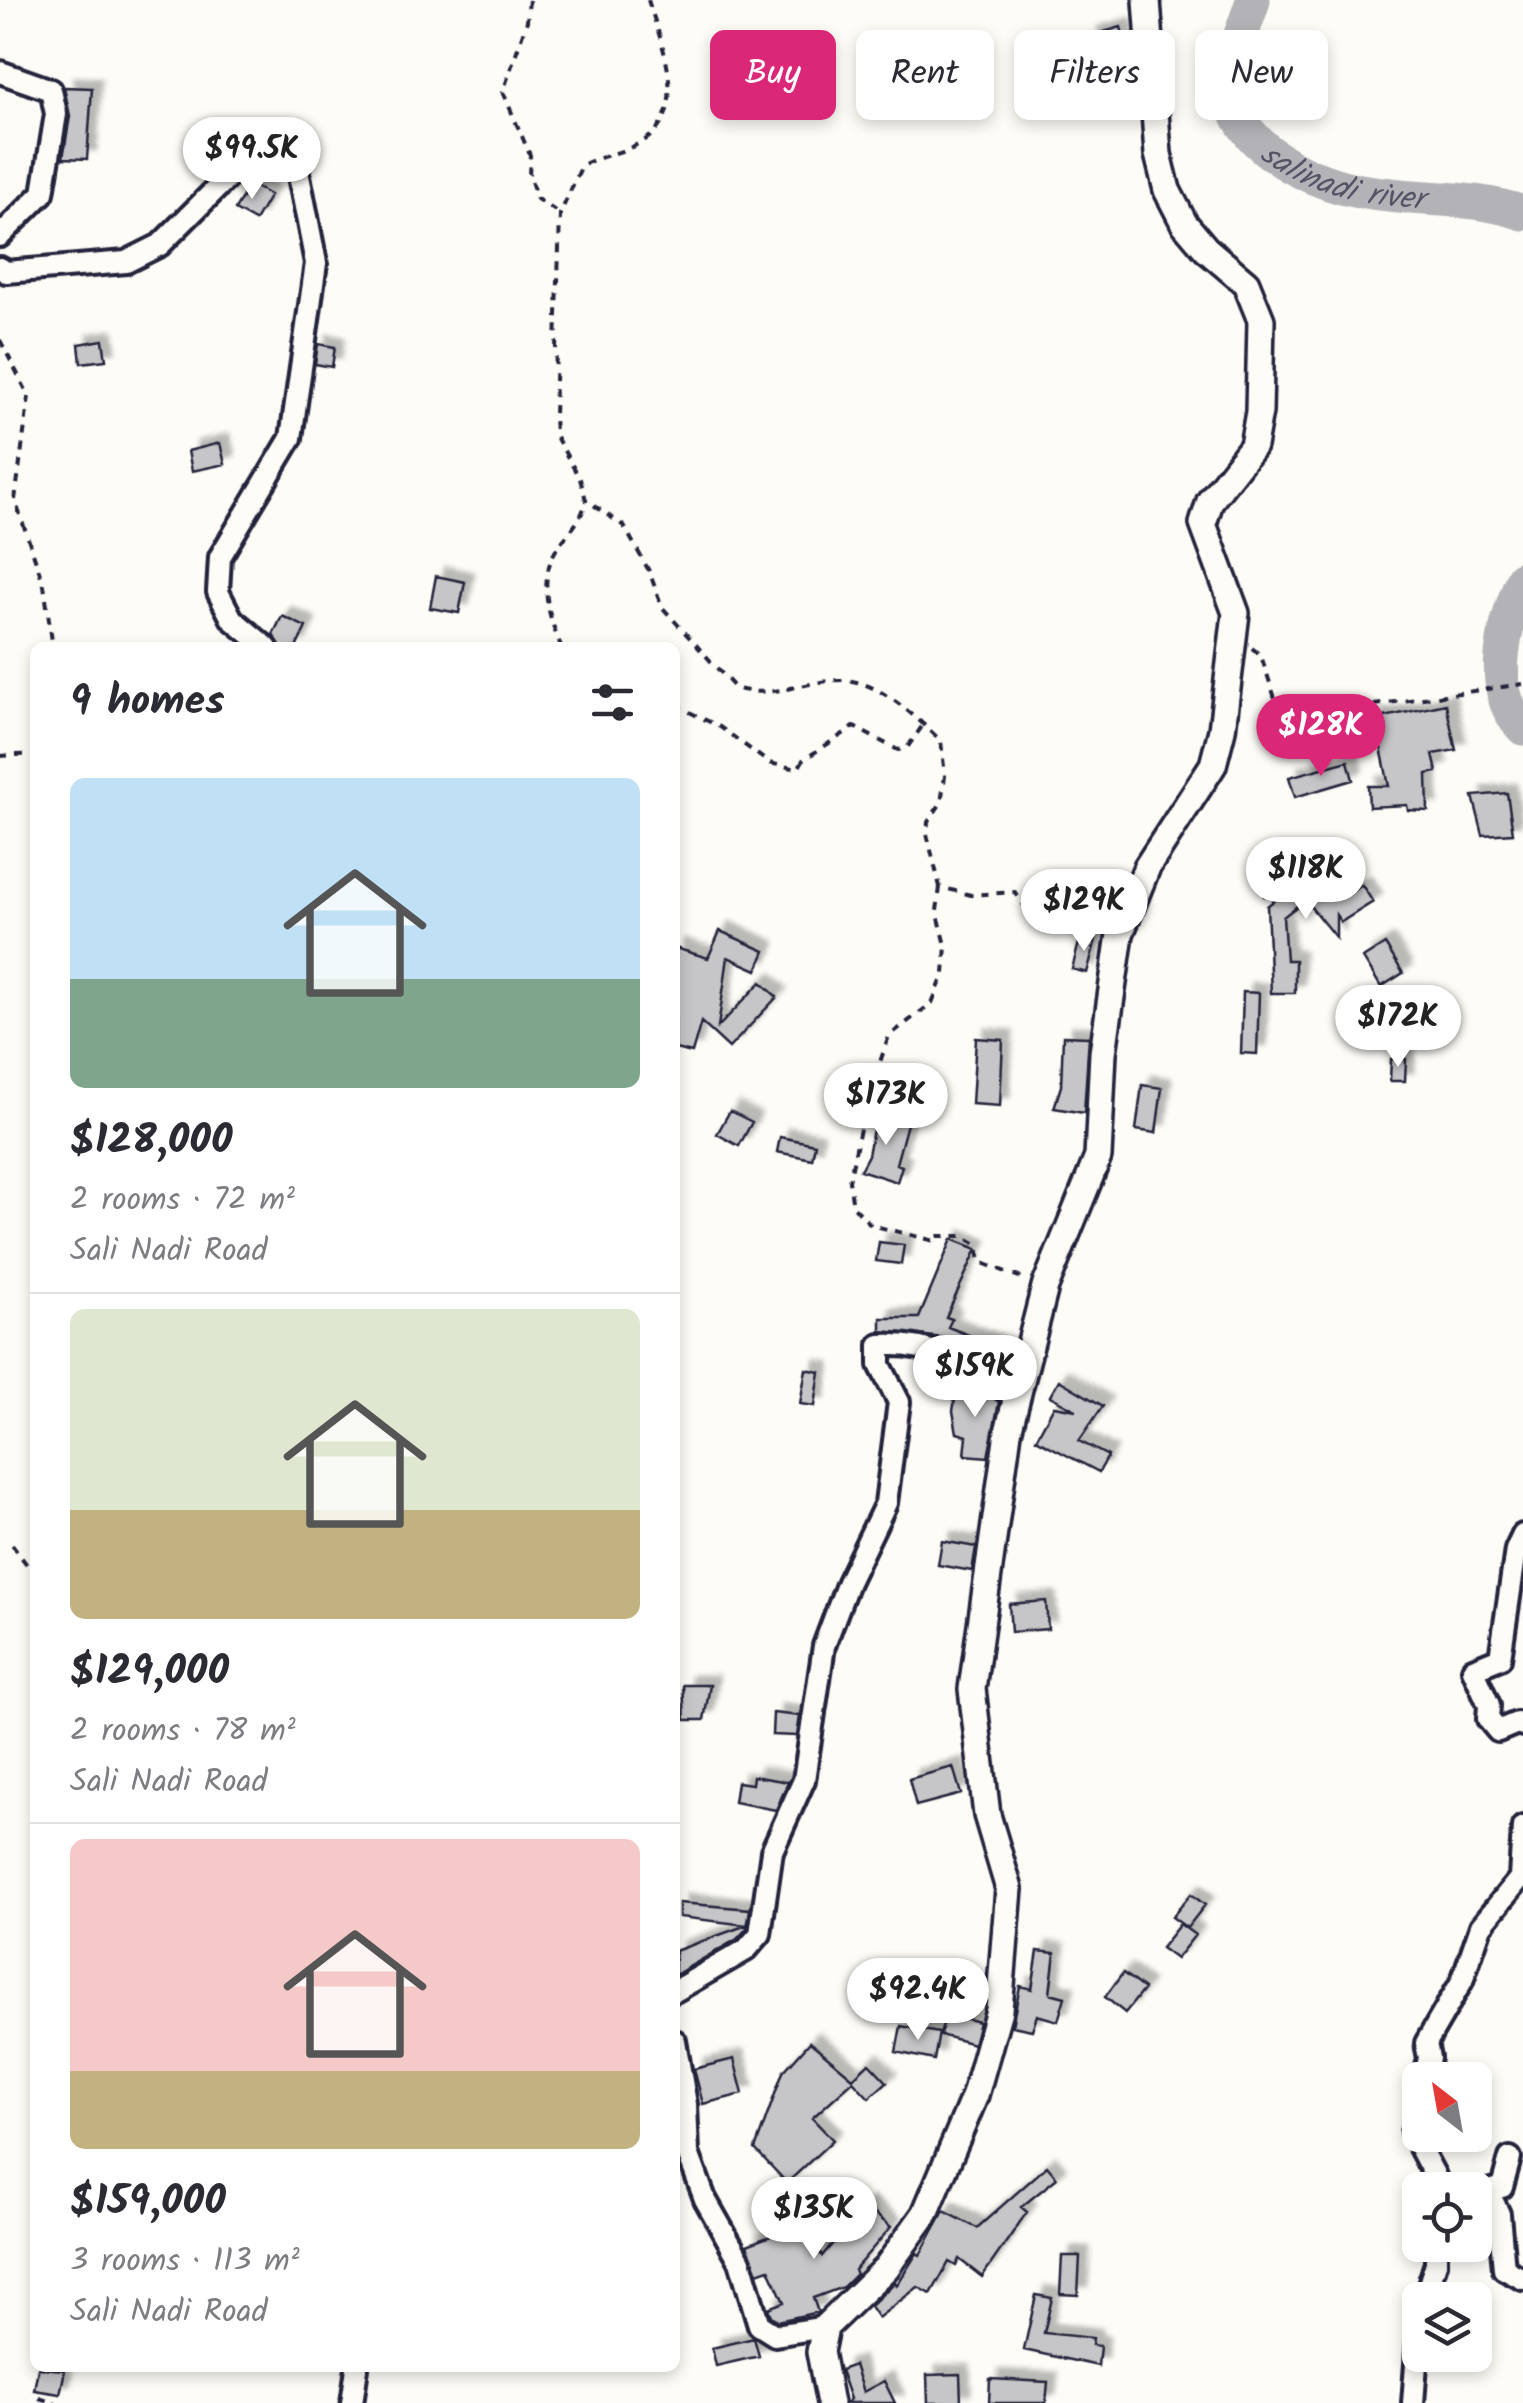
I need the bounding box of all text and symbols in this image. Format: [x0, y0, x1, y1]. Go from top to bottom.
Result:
chip: Buy [710, 30, 836, 120]
chip: Rent [856, 30, 994, 120]
chip: Filters [1014, 30, 1175, 120]
chip: New [1195, 30, 1328, 120]
pin: $99.5K [171, 117, 333, 202]
text: $99.5K [205, 124, 299, 175]
water label: salinadi river [1248, 130, 1432, 226]
text: 9 homes [70, 669, 225, 736]
icon: filters [585, 675, 640, 730]
pin: $128K [1251, 694, 1391, 779]
text: $128K [1278, 701, 1364, 752]
pin: $118K [1236, 837, 1376, 922]
icon: home [265, 843, 445, 1023]
text: $118K [1268, 844, 1344, 895]
pin: $129K [1014, 869, 1154, 954]
text: $129K [1043, 876, 1125, 927]
pin: $172K [1328, 985, 1468, 1070]
text: $172K [1357, 992, 1439, 1043]
pin: $173K [816, 1063, 956, 1148]
text: $173K [846, 1070, 926, 1121]
text: $128,000 [70, 1108, 232, 1175]
text: 2 rooms · 72 m² [70, 1175, 295, 1226]
text: Sali Nadi Road [70, 1226, 268, 1277]
pin: $159K [905, 1335, 1045, 1420]
text: $159K [935, 1342, 1015, 1393]
icon: home [265, 1374, 445, 1554]
text: $129,000 [70, 1639, 229, 1706]
text: 2 rooms · 78 m² [70, 1706, 296, 1757]
text: Sali Nadi Road [70, 1757, 268, 1808]
icon: home [265, 1904, 445, 2084]
pin: $92.4K [837, 1958, 999, 2043]
text: $92.4K [869, 1965, 967, 2016]
north arrow [1402, 2062, 1492, 2152]
map controls [1402, 2062, 1492, 2372]
text: $159,000 [70, 2169, 226, 2236]
button: locate [1402, 2172, 1492, 2262]
pin: $135K [744, 2177, 884, 2262]
text: $135K [773, 2184, 855, 2235]
text: 3 rooms · 113 m² [70, 2236, 300, 2287]
button: layers [1402, 2282, 1492, 2372]
text: Sali Nadi Road [70, 2287, 268, 2338]

